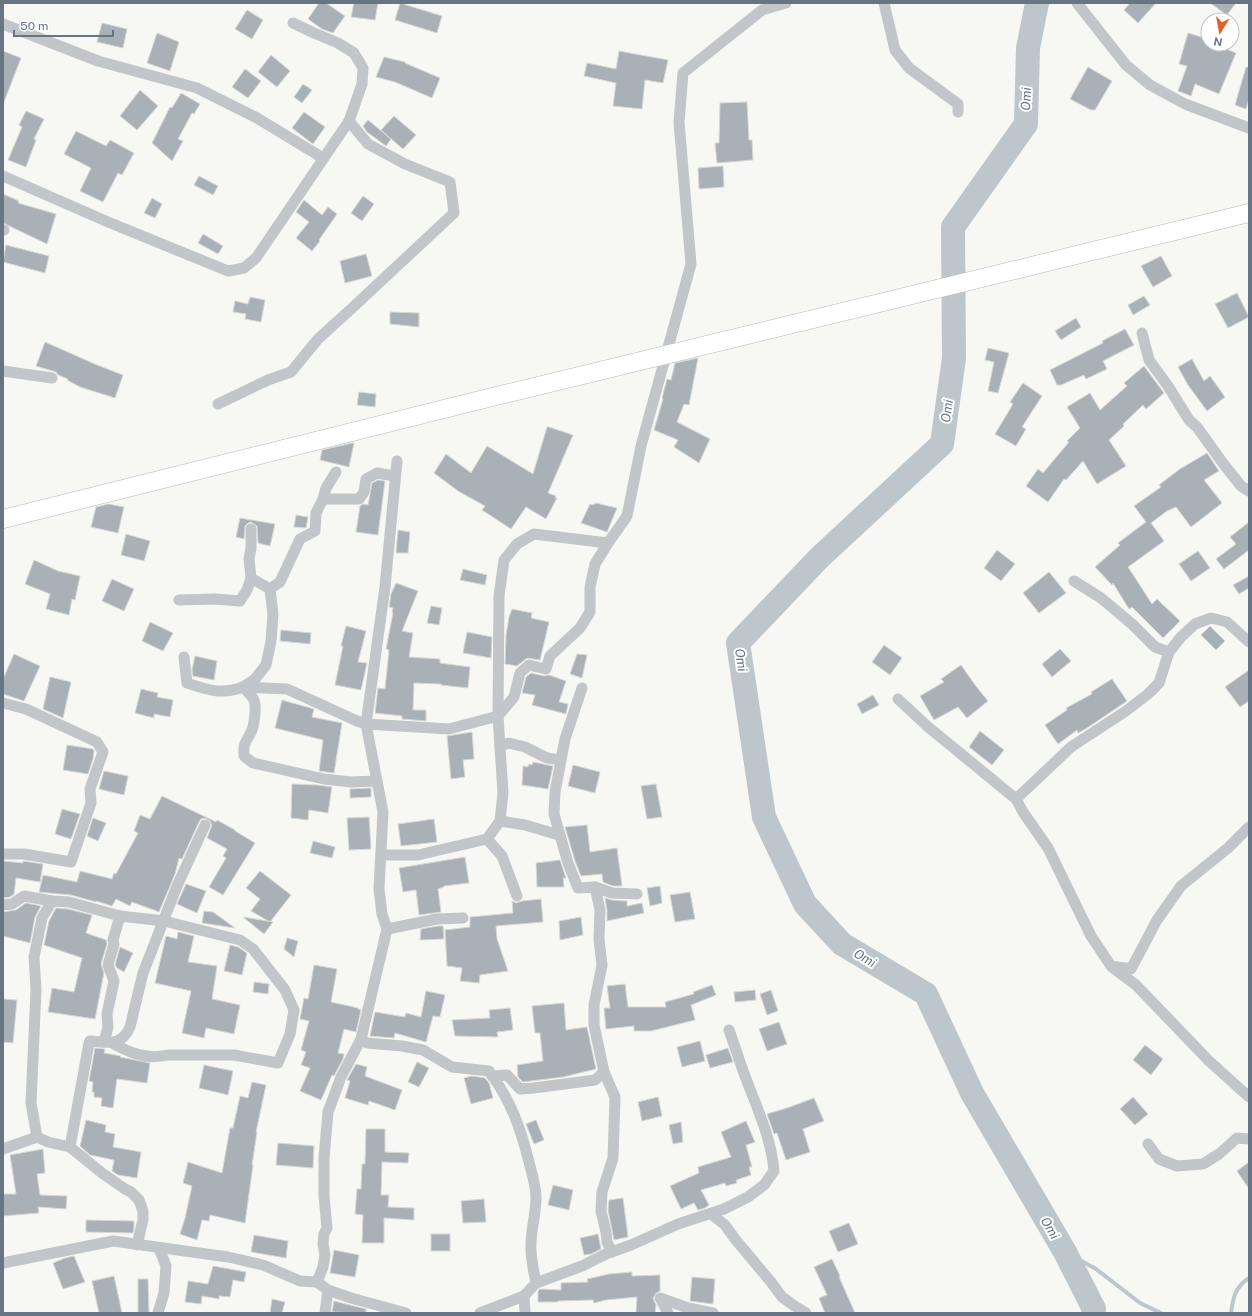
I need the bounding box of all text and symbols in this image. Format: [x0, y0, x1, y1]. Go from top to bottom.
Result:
scale bar [14, 12, 113, 38]
north arrow [1200, 12, 1240, 52]
text: 50 m [20, 19, 48, 33]
text: N [1213, 35, 1223, 49]
water label: Omi [1018, 86, 1034, 111]
water label: Omi [938, 398, 956, 423]
water label: Omi [732, 648, 750, 673]
water label: Omi [851, 946, 879, 971]
water label: Omi [1038, 1214, 1063, 1242]

